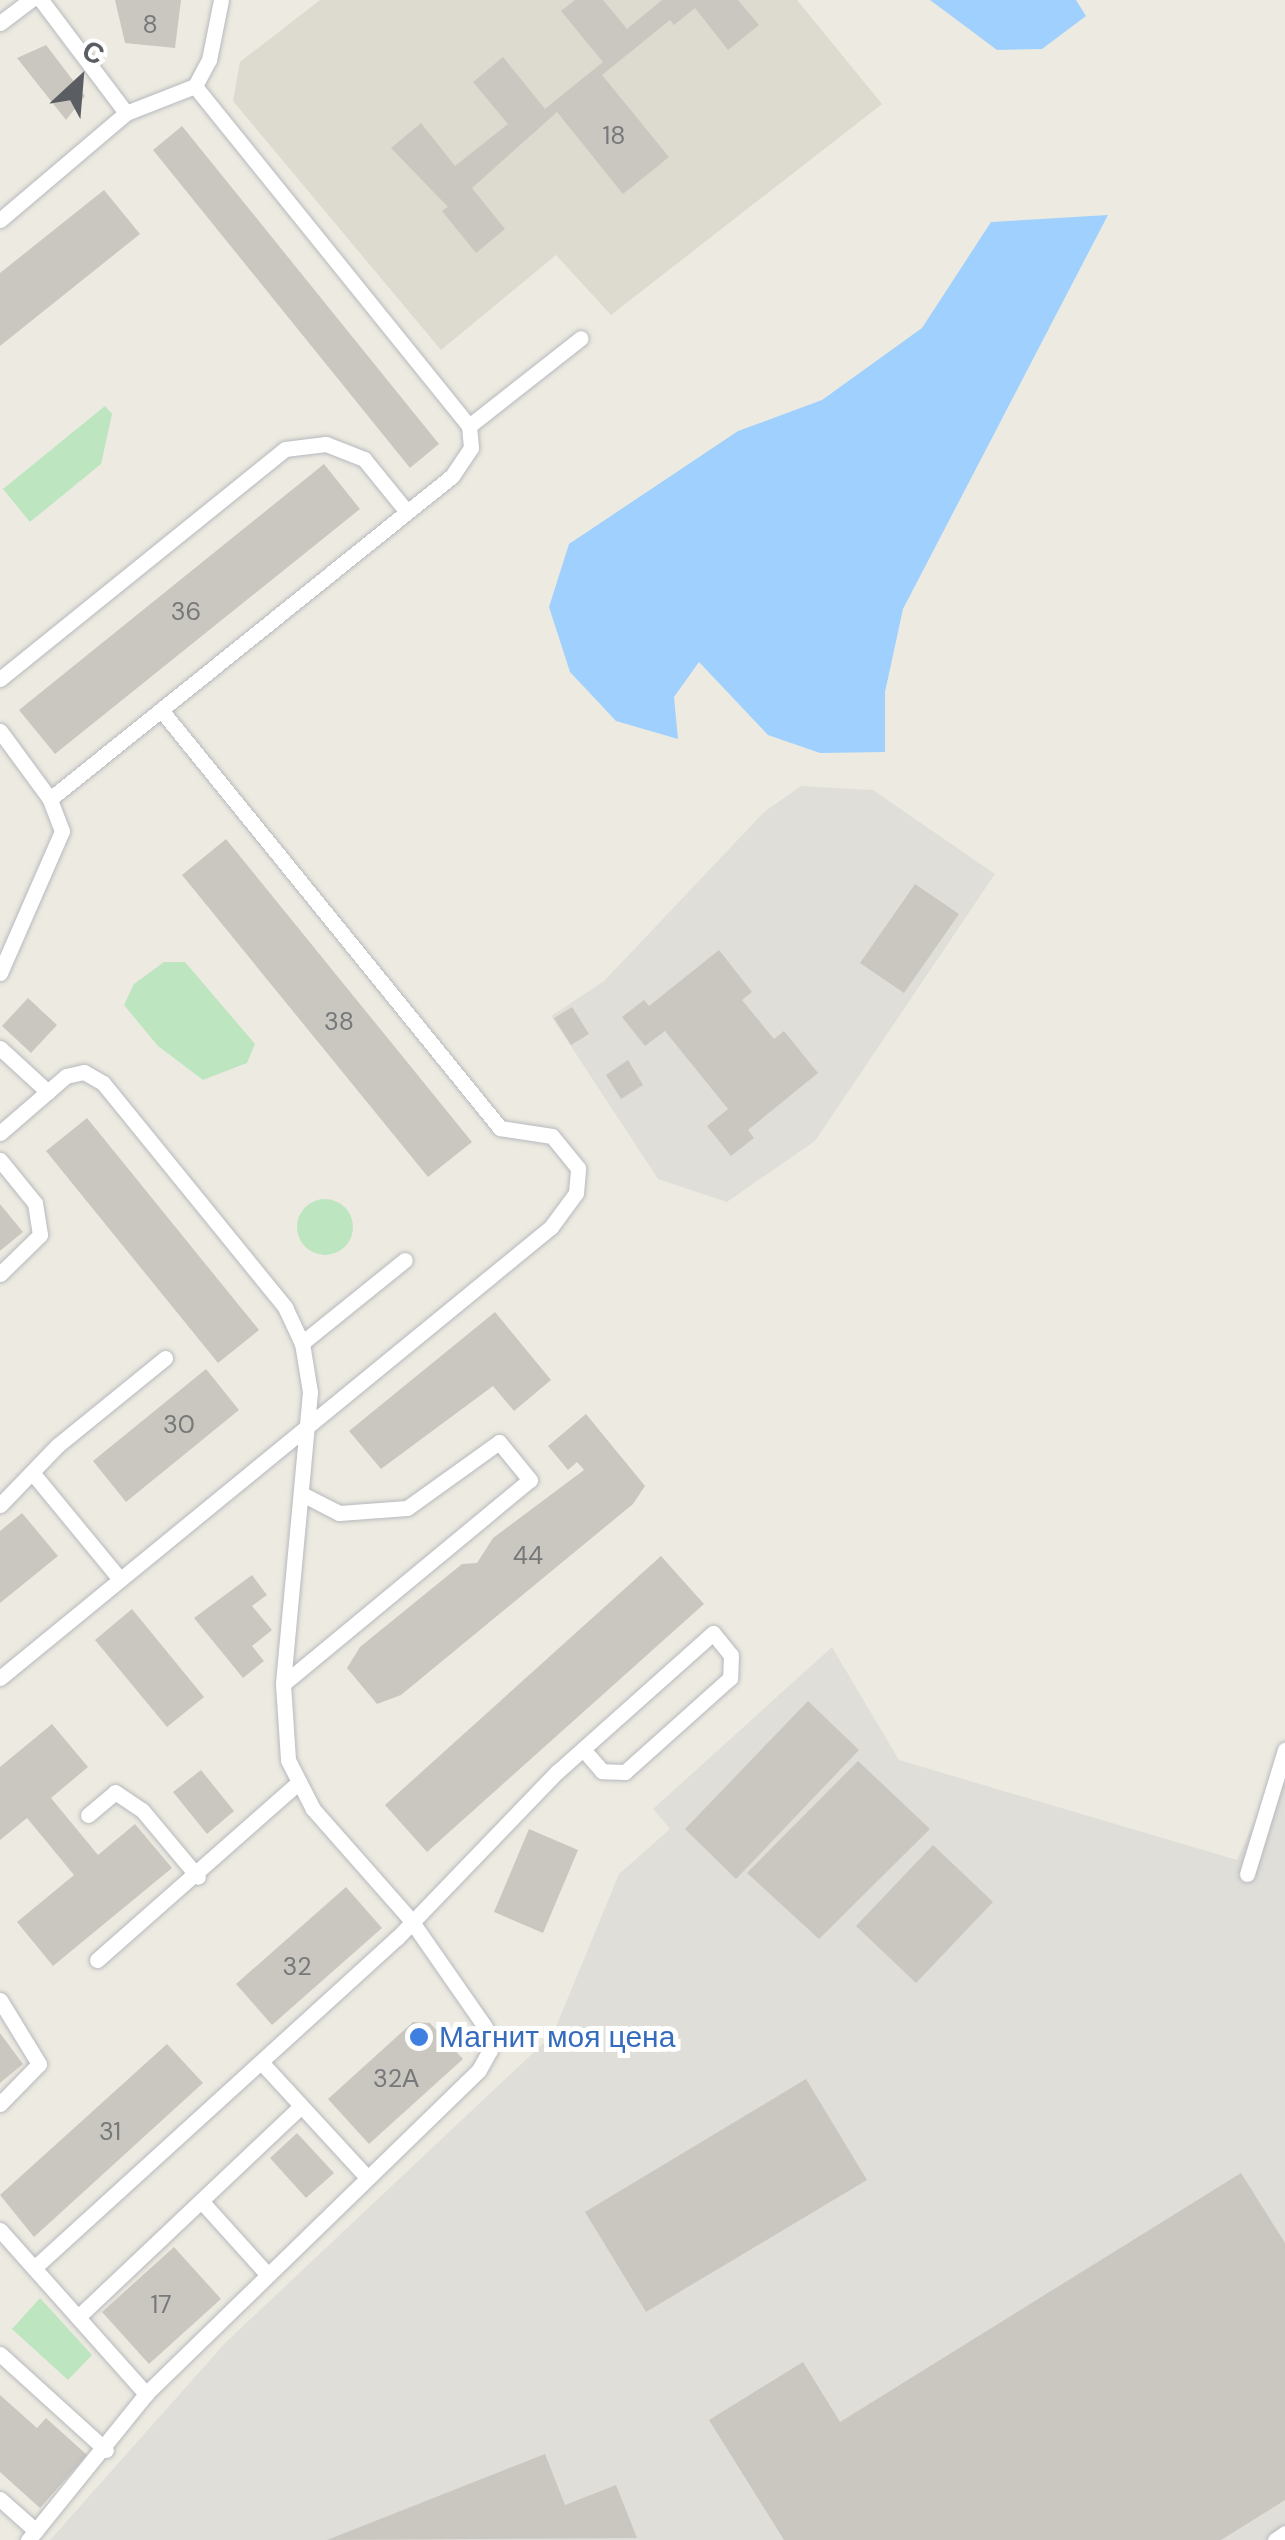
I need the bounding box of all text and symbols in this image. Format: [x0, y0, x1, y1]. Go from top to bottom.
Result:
house number: 8 [142, 10, 158, 40]
north arrow [30, 30, 130, 130]
text: С [76, 32, 111, 74]
house number: 18 [603, 121, 625, 151]
house number: 36 [171, 597, 201, 627]
house number: 38 [324, 1007, 354, 1037]
house number: 30 [163, 1410, 195, 1440]
house number: 44 [513, 1541, 543, 1571]
house number: 32 [282, 1952, 312, 1982]
place label: Магнит моя цена [439, 2019, 675, 2055]
marker: Магнит моя цена [408, 2026, 430, 2048]
house number: 32А [373, 2064, 419, 2094]
house number: 31 [99, 2117, 121, 2147]
house number: 17 [150, 2290, 172, 2320]

